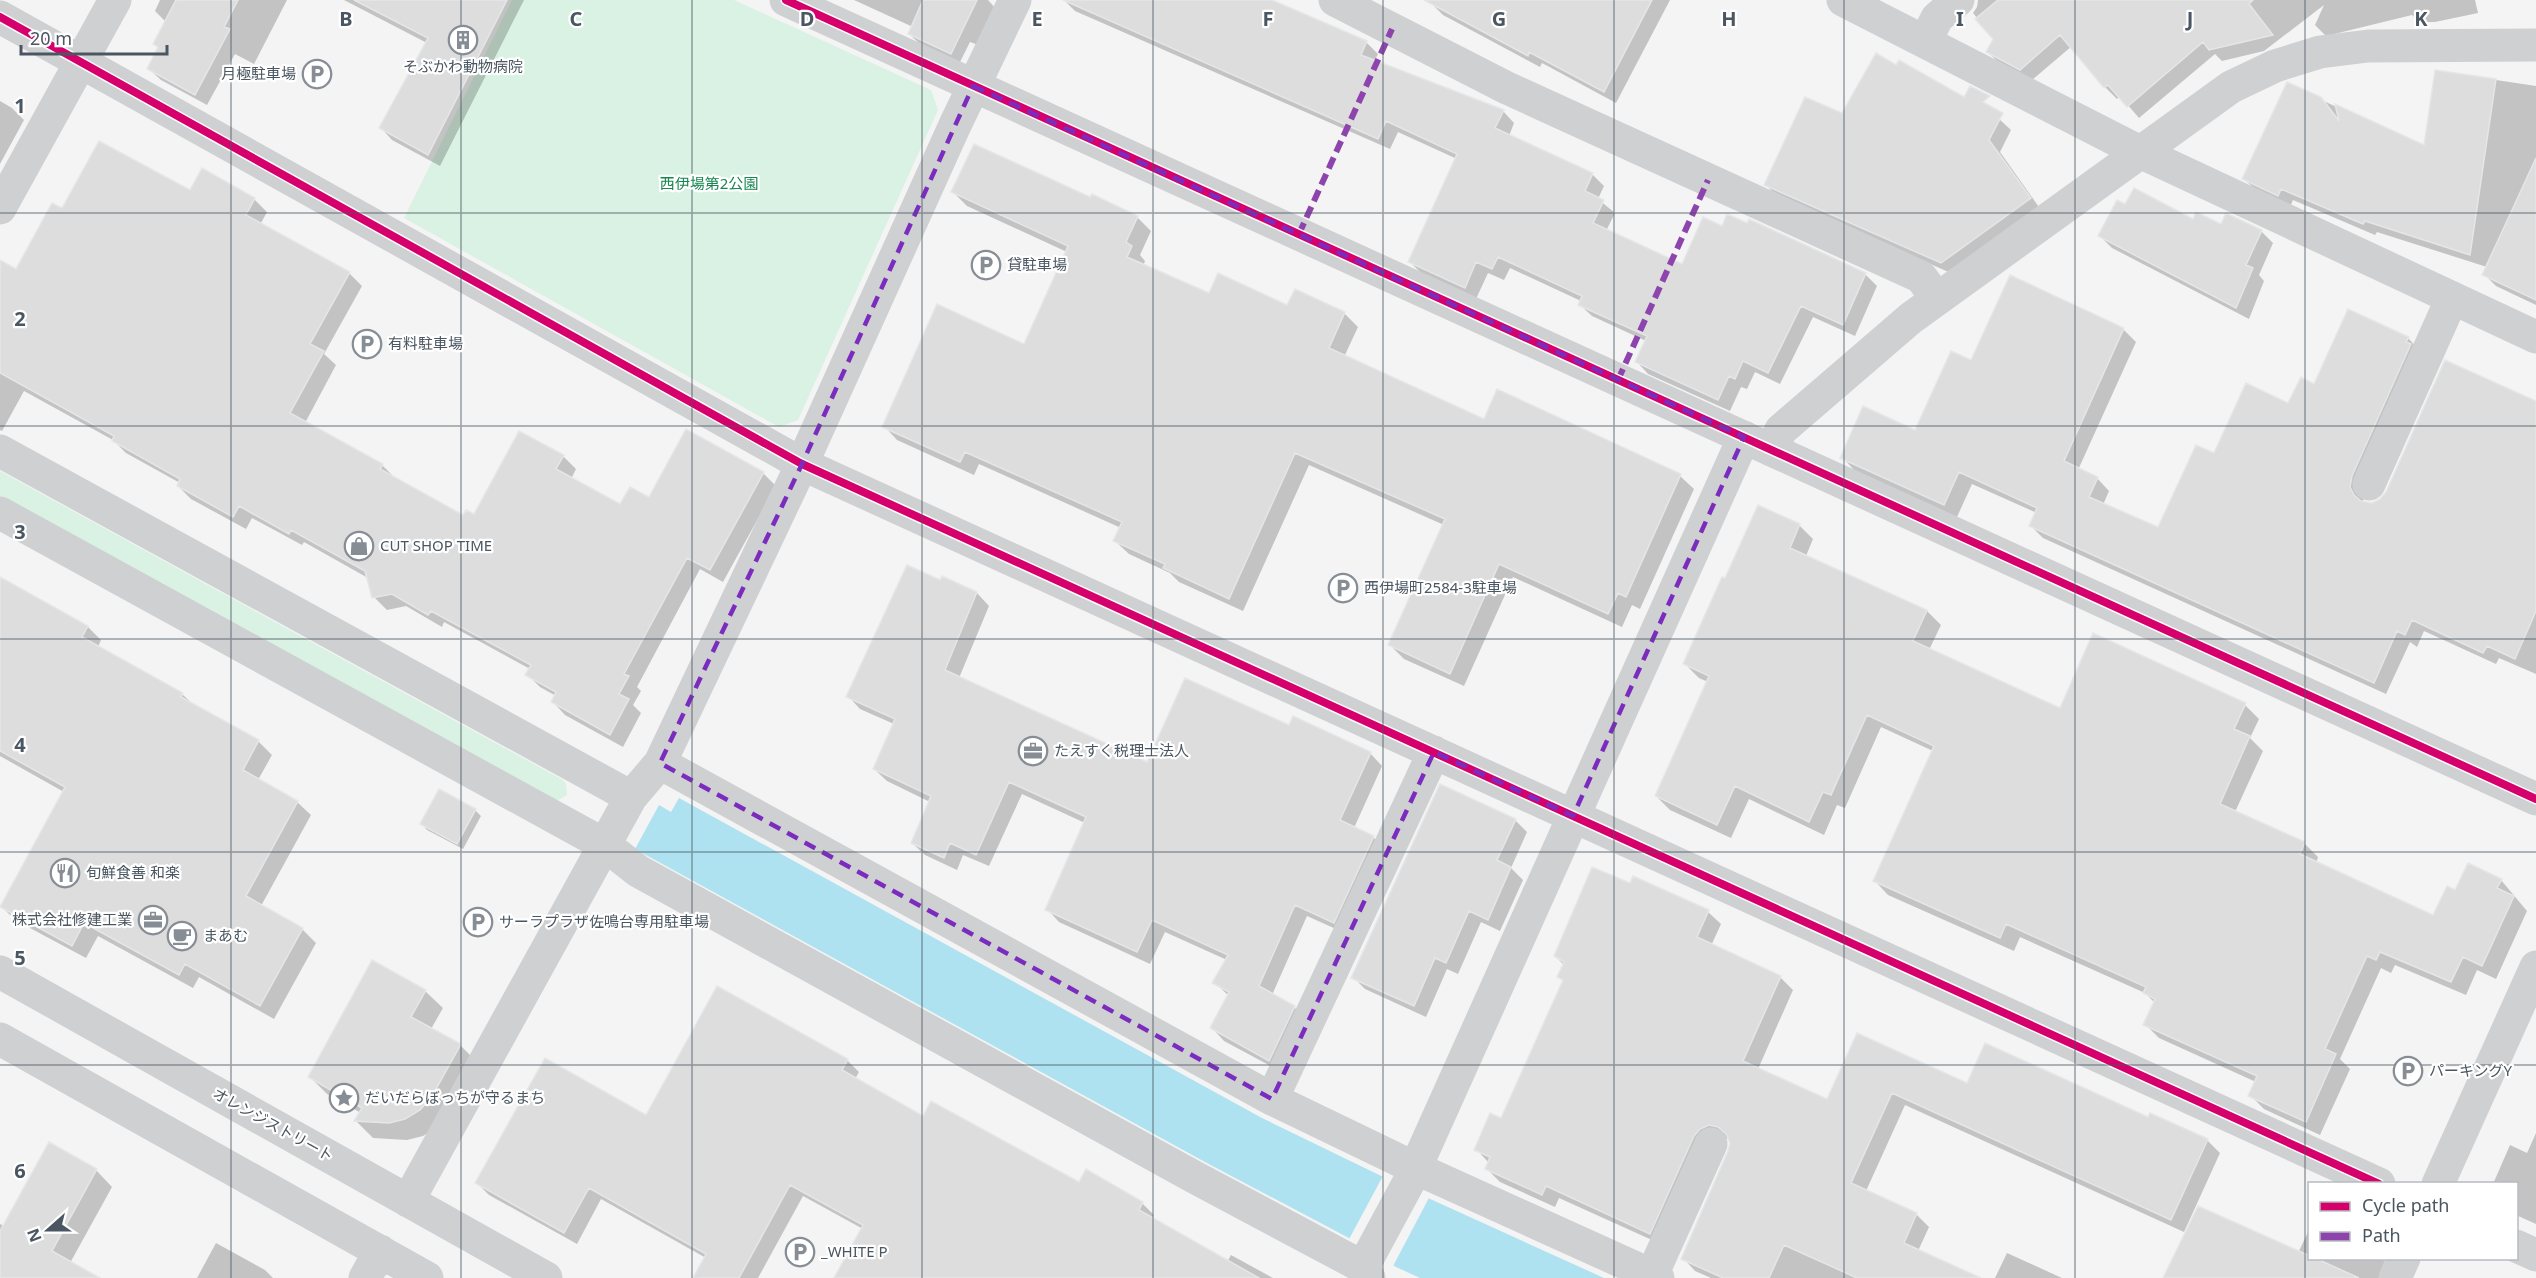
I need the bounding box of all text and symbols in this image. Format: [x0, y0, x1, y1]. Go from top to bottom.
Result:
text: B [339, 5, 353, 32]
text: C [570, 5, 583, 32]
text: D [800, 5, 814, 32]
text: E [1031, 5, 1043, 32]
text: F [1263, 5, 1273, 32]
text: G [1492, 5, 1506, 32]
text: H [1721, 5, 1737, 32]
text: I [1956, 5, 1964, 32]
text: J [2185, 5, 2193, 32]
text: K [2414, 5, 2428, 32]
scale bar [21, 18, 166, 56]
building icon: そぶかわ動物病院 [447, 24, 479, 56]
text: 20 m [30, 26, 72, 50]
place label: そぶかわ動物病院 [403, 56, 523, 76]
parking icon: 月極駐車場 [301, 58, 333, 90]
place label: 月極駐車場 [221, 63, 296, 83]
text: 1 [14, 92, 26, 119]
park label: 西伊場第2公園 [660, 173, 758, 193]
parking icon: 貸駐車場 [970, 249, 1002, 281]
place label: 貸駐車場 [1007, 254, 1067, 274]
text: 2 [14, 305, 26, 332]
parking icon: 有料駐車場 [351, 328, 383, 360]
place label: 有料駐車場 [388, 333, 463, 353]
text: 3 [14, 518, 26, 545]
shop icon: CUT SHOP TIME [343, 530, 375, 562]
place label: CUT SHOP TIME [380, 535, 492, 555]
parking icon: 西伊場町2584-3駐車場 [1327, 572, 1359, 604]
place label: 西伊場町2584-3駐車場 [1364, 577, 1517, 597]
text: 4 [14, 731, 26, 758]
office icon: たえすく税理士法人 [1017, 735, 1049, 767]
place label: たえすく税理士法人 [1054, 740, 1189, 760]
restaurant icon: 旬鮮食善 和楽 [49, 857, 81, 889]
place label: 旬鮮食善 和楽 [86, 862, 180, 882]
office icon: 株式会社修建工業 [137, 904, 169, 936]
parking icon: サーラプラザ佐鳴台専用駐車場 [462, 906, 494, 938]
place label: 株式会社修建工業 [12, 909, 132, 929]
place label: サーラプラザ佐鳴台専用駐車場 [499, 911, 709, 931]
cafe icon: まあむ [166, 920, 198, 952]
place label: まあむ [203, 925, 248, 945]
text: 5 [14, 944, 26, 971]
parking icon: パーキングY [2392, 1055, 2424, 1087]
place label: パーキングY [2429, 1060, 2513, 1080]
place icon: だいだらぼっちが守るまち [328, 1082, 360, 1114]
street label: オレンジストリート [210, 1083, 337, 1166]
place label: だいだらぼっちが守るまち [365, 1087, 545, 1107]
text: 6 [14, 1157, 26, 1184]
legend [2308, 1182, 2518, 1260]
text: Cycle path [2362, 1193, 2449, 1217]
north arrow [18, 1200, 78, 1260]
text: Path [2362, 1223, 2401, 1247]
text: N [21, 1225, 47, 1245]
parking icon: _WHITE P [784, 1236, 816, 1268]
place label: _WHITE P [820, 1241, 887, 1261]

